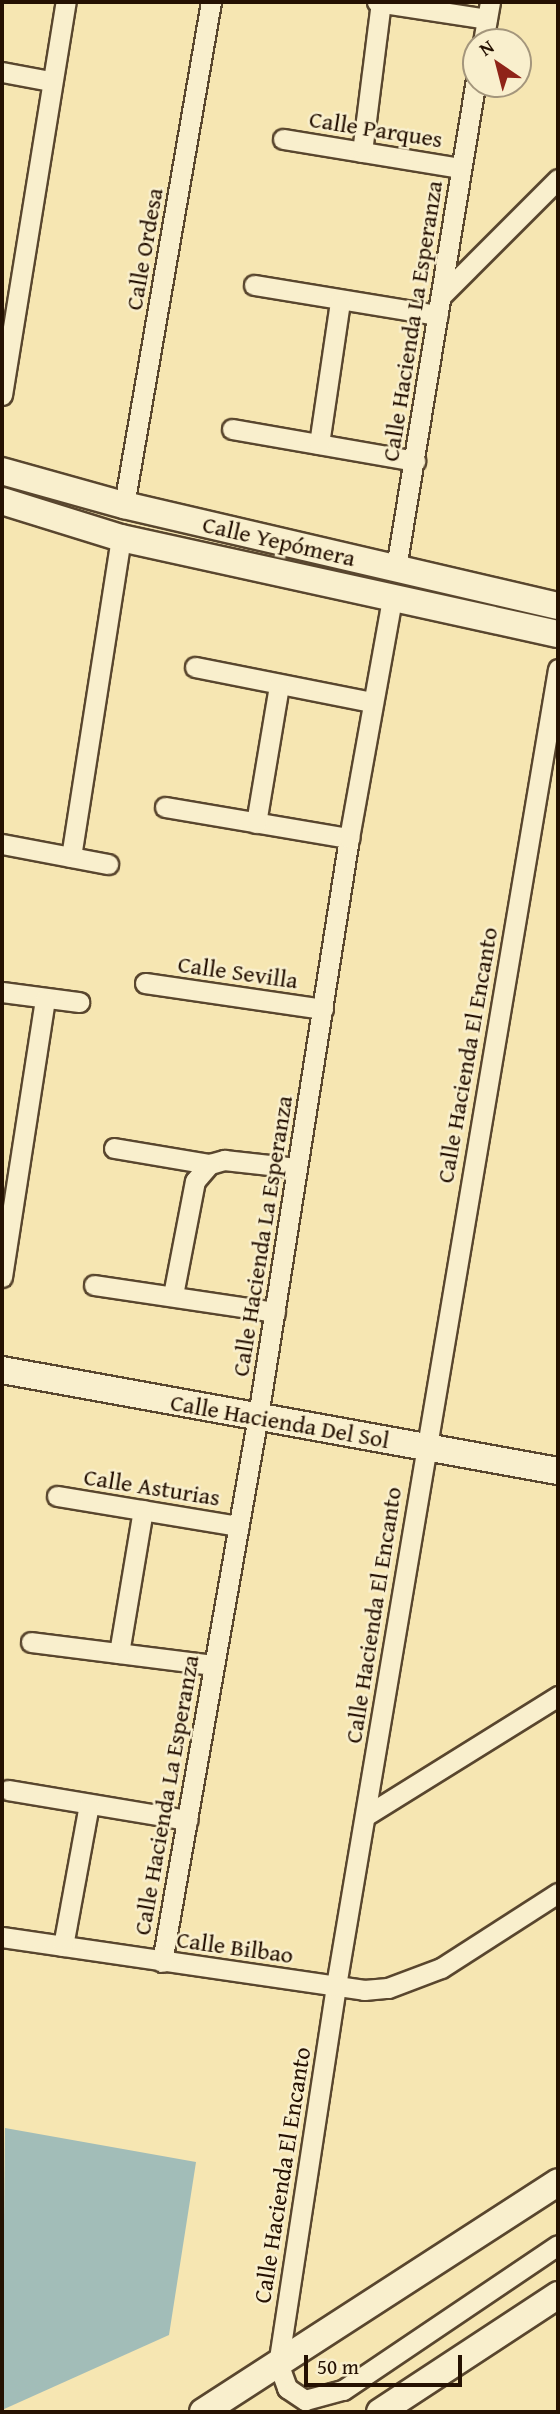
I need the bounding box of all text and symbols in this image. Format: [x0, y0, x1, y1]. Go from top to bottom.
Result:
north arrow [462, 28, 532, 98]
text: N [473, 32, 499, 63]
street label: Calle Parques [307, 104, 445, 154]
street label: Calle Hacienda La Esperanza [376, 179, 448, 463]
street label: Calle Ordesa [119, 186, 169, 312]
street label: Calle Yepómera [200, 509, 358, 573]
street label: Calle Hacienda El Encanto [430, 925, 504, 1185]
street label: Calle Sevilla [176, 949, 300, 995]
street label: Calle Hacienda La Esperanza [226, 1094, 298, 1378]
street label: Calle Hacienda Del Sol [168, 1388, 392, 1454]
street label: Calle Asturias [82, 1462, 222, 1512]
street label: Calle Hacienda El Encanto [339, 1485, 407, 1745]
street label: Calle Hacienda La Esperanza [127, 1653, 205, 1937]
street label: Calle Bilbao [175, 1925, 295, 1969]
street label: Calle Hacienda El Encanto [248, 2045, 316, 2305]
scale bar [308, 2340, 466, 2384]
text: 50 m [317, 2351, 359, 2382]

